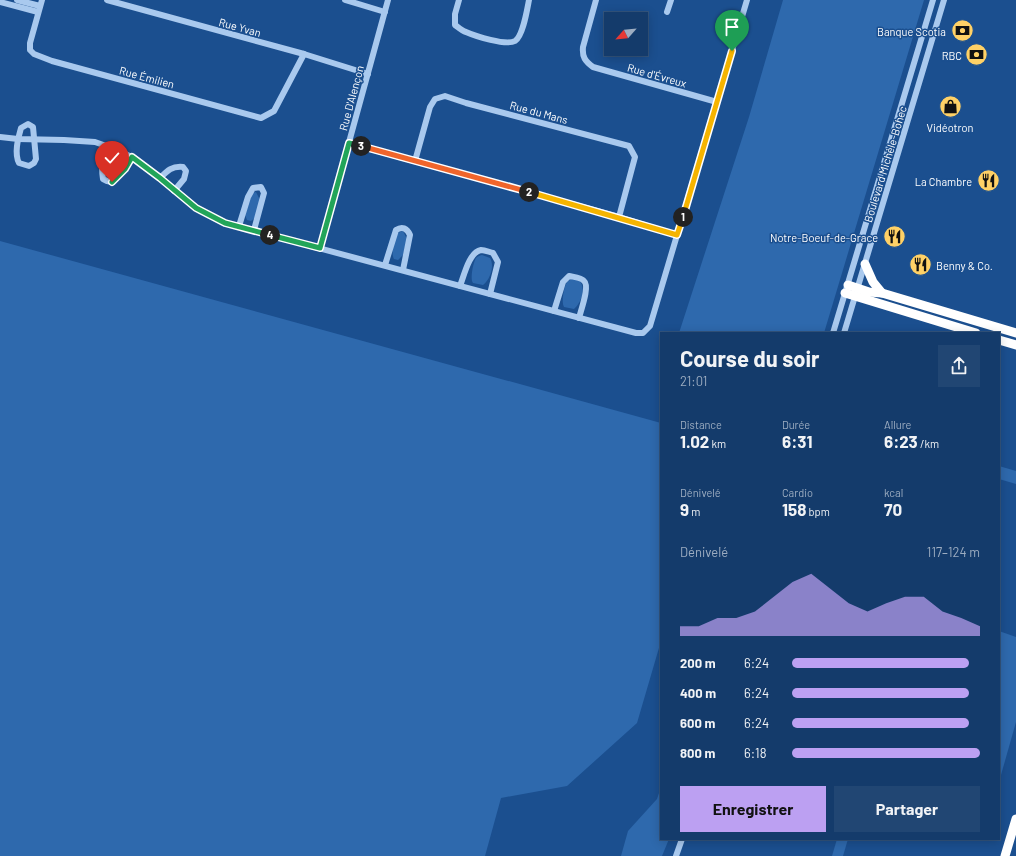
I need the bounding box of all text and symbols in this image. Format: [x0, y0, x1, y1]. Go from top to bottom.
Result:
pin [715, 10, 749, 51]
north arrow [604, 12, 648, 56]
map controls [604, 12, 648, 56]
street label: Rue Yvan [217, 15, 263, 39]
icon: arrive [721, 16, 743, 38]
bank icon: Banque Scotia [949, 18, 975, 44]
place label: Banque Scotia [877, 25, 946, 38]
bank icon: RBC [964, 42, 990, 68]
place label: RBC [942, 49, 962, 62]
street label: Rue d'Évreux [626, 60, 688, 90]
street label: Rue Émilien [118, 63, 176, 91]
street label: Rue D'Alençon [336, 64, 366, 132]
shop icon: Vidéotron [937, 94, 963, 120]
street label: Rue du Mans [509, 98, 569, 126]
street label: Boulevard Michèle-Bohec [861, 104, 909, 224]
place label: Vidéotron [927, 121, 974, 134]
pin: 3 [351, 136, 371, 156]
text: 3 [358, 139, 364, 152]
pin [95, 141, 129, 182]
icon: check [101, 147, 123, 169]
restaurant icon: La Chambre [975, 168, 1001, 194]
place label: La Chambre [915, 175, 972, 188]
pin: 2 [519, 182, 539, 202]
text: 2 [526, 185, 532, 198]
pin: 1 [673, 207, 693, 227]
text: 1 [681, 210, 685, 223]
restaurant icon: Notre-Boeuf-de-Grace [881, 224, 907, 250]
pin: 4 [260, 225, 280, 245]
text: 4 [267, 228, 273, 241]
place label: Notre-Boeuf-de-Grace [770, 231, 878, 244]
restaurant icon: Benny & Co. [907, 252, 933, 278]
place label: Benny & Co. [936, 259, 993, 272]
text: Course du soir [680, 345, 819, 371]
button: share [938, 345, 980, 387]
text: 21:01 [680, 373, 707, 389]
text: Distance [680, 418, 722, 431]
text: Durée [782, 418, 810, 431]
text: Allure [884, 418, 911, 431]
text: 1.02 [680, 431, 709, 451]
text: 6:31 [782, 431, 812, 451]
text: 6:23 [884, 431, 918, 451]
text: km [709, 437, 726, 450]
text: /km [918, 437, 939, 450]
text: Dénivelé [680, 486, 721, 499]
text: Cardio [782, 486, 813, 499]
text: kcal [884, 486, 903, 499]
text: 9 [680, 499, 689, 519]
text: 158 [782, 499, 806, 519]
text: 70 [884, 499, 902, 519]
text: m [689, 505, 700, 518]
text: bpm [806, 505, 830, 518]
text: Dénivelé [680, 544, 728, 560]
text: 117–124 m [927, 544, 980, 560]
text: 200 m [680, 655, 716, 671]
text: 6:24 [744, 655, 769, 671]
text: 400 m [680, 685, 716, 701]
text: 6:24 [744, 685, 769, 701]
text: 600 m [680, 715, 715, 731]
text: 6:24 [744, 715, 769, 731]
text: 800 m [680, 745, 715, 761]
text: 6:18 [744, 745, 766, 761]
button: Enregistrer [680, 786, 826, 832]
button: Partager [834, 786, 980, 832]

